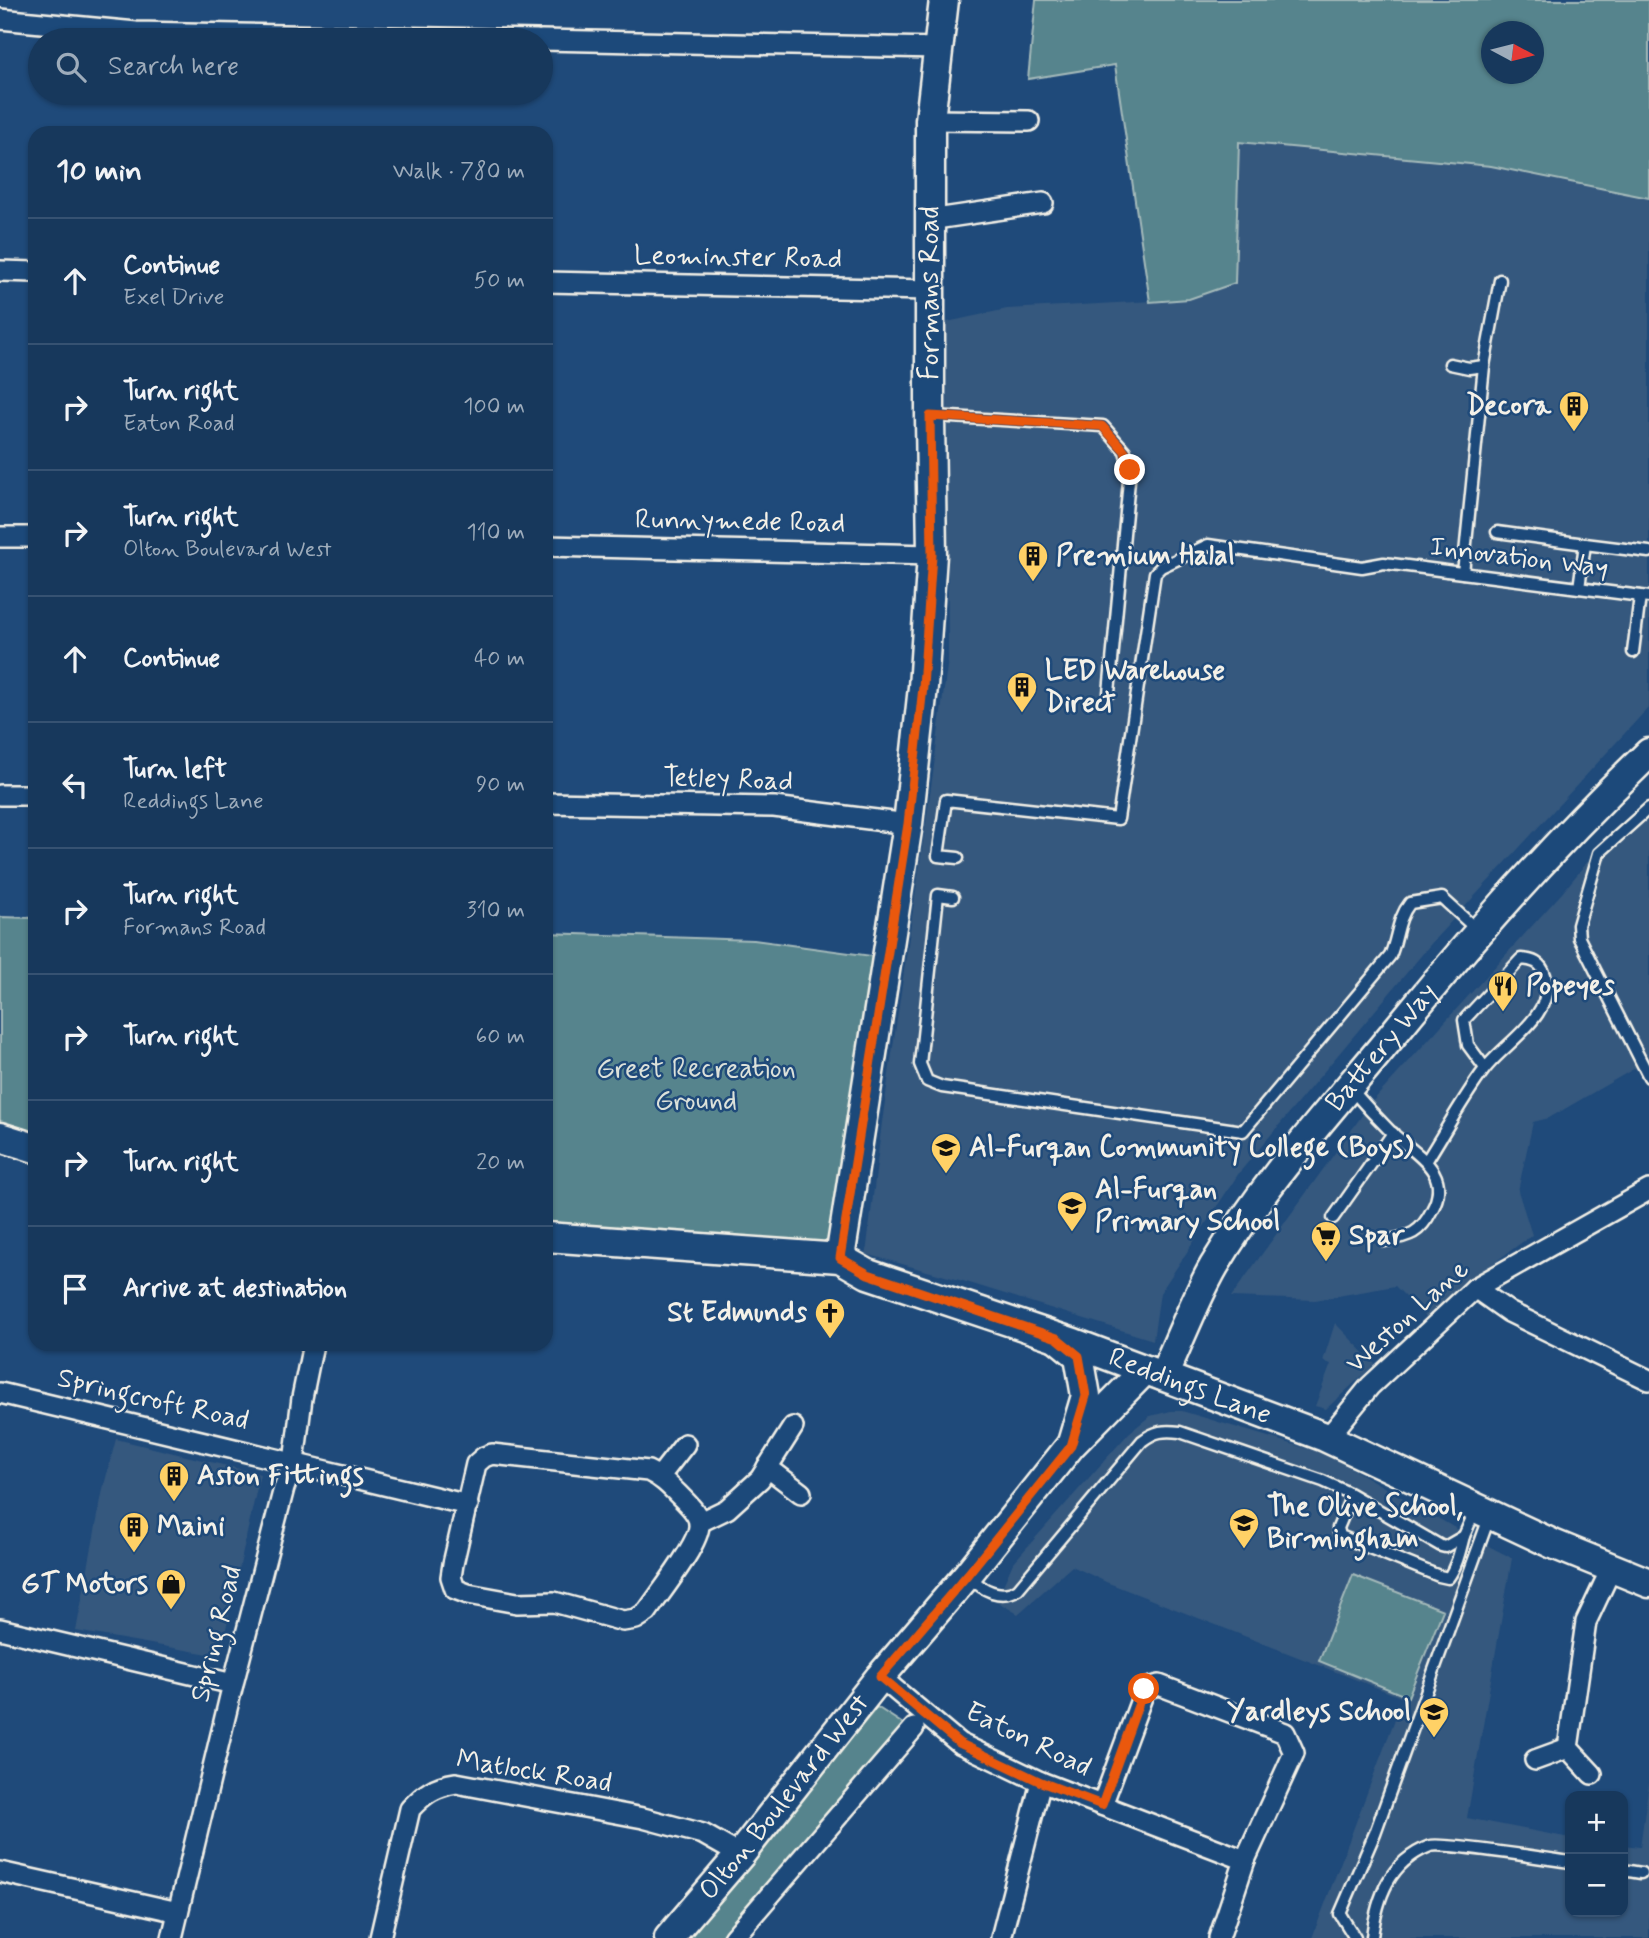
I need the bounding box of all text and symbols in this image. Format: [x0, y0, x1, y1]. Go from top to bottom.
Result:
north arrow [1481, 21, 1544, 84]
search box [28, 28, 553, 105]
icon: search [52, 48, 90, 86]
text: Search here [108, 50, 239, 84]
text: 10 min [56, 152, 142, 191]
text: Walk · 780 m [393, 157, 525, 187]
street label: Formans Road [912, 206, 949, 380]
street label: Leominster Road [633, 238, 843, 278]
text: Continue [123, 249, 220, 283]
icon: ahead [56, 262, 94, 300]
text: 50 m [474, 266, 525, 296]
text: Exel Drive [123, 283, 224, 313]
text: Turn right [123, 375, 239, 409]
icon: right [56, 388, 94, 426]
place label: Decora [1466, 388, 1552, 425]
building icon: Decora [1557, 389, 1591, 433]
text: 100 m [463, 392, 525, 422]
text: Eaton Road [123, 409, 235, 439]
route end [1114, 454, 1145, 485]
text: Turn right [123, 501, 239, 535]
street label: Runnymede Road [634, 502, 846, 542]
icon: right [56, 514, 94, 552]
text: 110 m [466, 518, 525, 548]
street label: Innovation Way [1428, 529, 1610, 587]
text: Olton Boulevard West [123, 535, 332, 565]
place label: Premium Halal [1056, 538, 1235, 575]
building icon: Premium Halal [1016, 539, 1050, 583]
icon: ahead [56, 640, 94, 678]
text: Continue [123, 642, 220, 676]
text: 40 m [474, 644, 525, 674]
place label: LED Warehouse Direct [1045, 653, 1225, 722]
building icon: LED Warehouse Direct [1005, 670, 1039, 714]
text: Turn left [123, 753, 227, 787]
street label: Tetley Road [662, 759, 794, 801]
icon: left [56, 766, 94, 804]
text: 90 m [476, 770, 525, 800]
text: Reddings Lane [123, 787, 264, 817]
text: Turn right [123, 879, 239, 913]
icon: right [56, 892, 94, 930]
text: 310 m [466, 896, 525, 926]
text: Formans Road [123, 913, 266, 943]
place label: Popeyes [1526, 968, 1615, 1005]
restaurant icon: Popeyes [1486, 969, 1520, 1013]
street label: Battery Way [1317, 975, 1446, 1120]
icon: right [56, 1018, 94, 1056]
text: Turn right [123, 1020, 239, 1054]
text: 60 m [476, 1022, 525, 1052]
park label: Greet Recreation Ground [596, 1051, 796, 1120]
place label: Al-Furqan Community College (Boys) [969, 1130, 1414, 1170]
school or university icon: Al-Furqan Community College (Boys) [929, 1131, 963, 1175]
icon: right [56, 1144, 94, 1182]
text: Turn right [123, 1146, 239, 1180]
text: 20 m [476, 1148, 525, 1178]
place label: Al-Furqan Primary School [1095, 1172, 1280, 1241]
school or university icon: Al-Furqan Primary School [1055, 1189, 1089, 1233]
place label: Spar [1349, 1218, 1405, 1255]
supermarket icon: Spar [1309, 1219, 1343, 1263]
street label: Weston Lane [1338, 1252, 1478, 1382]
icon: arrive [56, 1270, 94, 1308]
text: Arrive at destination [123, 1272, 347, 1306]
place label: St Edmunds [667, 1295, 808, 1332]
church icon: St Edmunds [813, 1296, 847, 1340]
street label: Reddings Lane [1103, 1339, 1277, 1434]
street label: Springcroft Road [53, 1360, 252, 1443]
place label: Aston Fittings [197, 1458, 364, 1498]
building icon: Aston Fittings [157, 1459, 191, 1503]
place label: The Olive School, Birmingham [1267, 1489, 1463, 1561]
school or university icon: The Olive School, Birmingham [1227, 1506, 1261, 1550]
place label: Maini [157, 1509, 225, 1546]
building icon: Maini [117, 1510, 151, 1554]
street label: Spring Road [182, 1562, 255, 1707]
place label: GT Motors [21, 1566, 148, 1603]
shop icon: GT Motors [154, 1567, 188, 1611]
route start [1128, 1673, 1159, 1704]
street label: Olton Boulevard West [691, 1686, 879, 1908]
street label: Eaton Road [959, 1694, 1097, 1786]
place label: Yardleys School [1227, 1694, 1411, 1731]
school or university icon: Yardleys School [1417, 1695, 1451, 1739]
street label: Matlock Road [454, 1741, 614, 1803]
map controls [1565, 1791, 1628, 1917]
button: + [1565, 1791, 1628, 1854]
button: − [1565, 1854, 1628, 1917]

